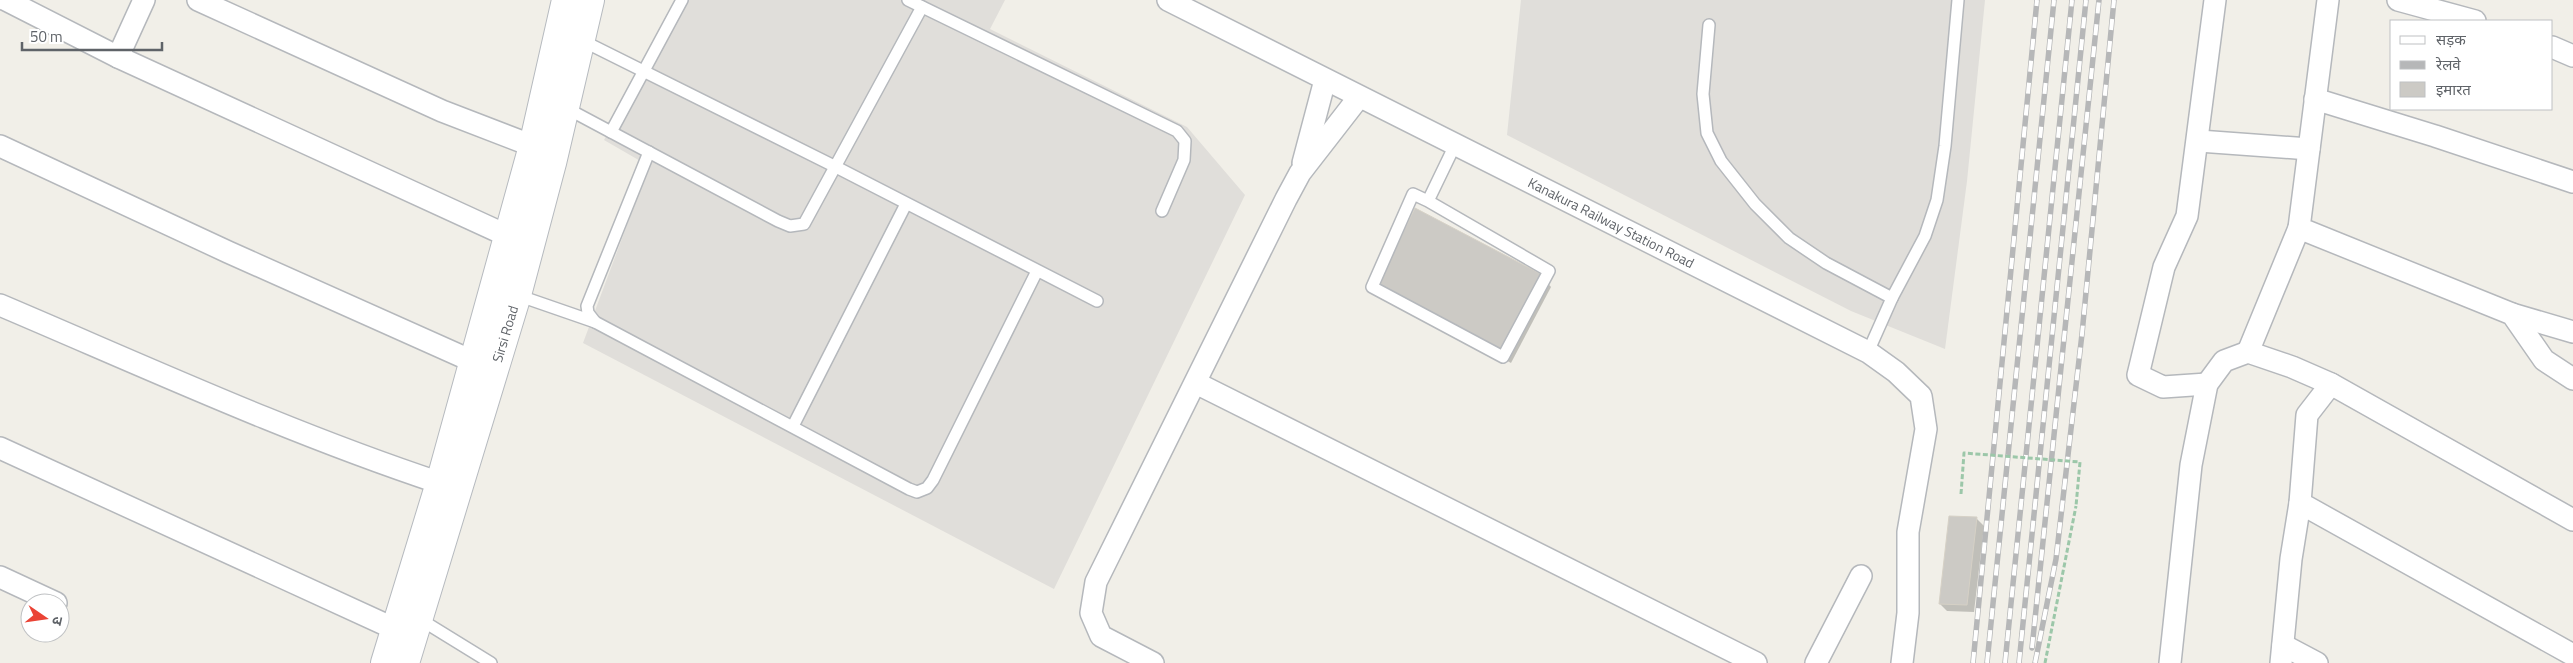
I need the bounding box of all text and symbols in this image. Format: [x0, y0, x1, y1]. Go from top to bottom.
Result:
scale bar [22, 20, 162, 52]
legend [2390, 20, 2553, 110]
text: 50 m [30, 25, 63, 48]
text: सड़क [2436, 28, 2466, 51]
text: रेलवे [2435, 53, 2461, 76]
text: इमारत [2436, 78, 2471, 101]
street label: Kanakura Railway Station Road [1525, 172, 1698, 273]
street label: Sirsi Road [486, 303, 523, 365]
north arrow [20, 593, 70, 643]
text: उ [47, 615, 69, 628]

